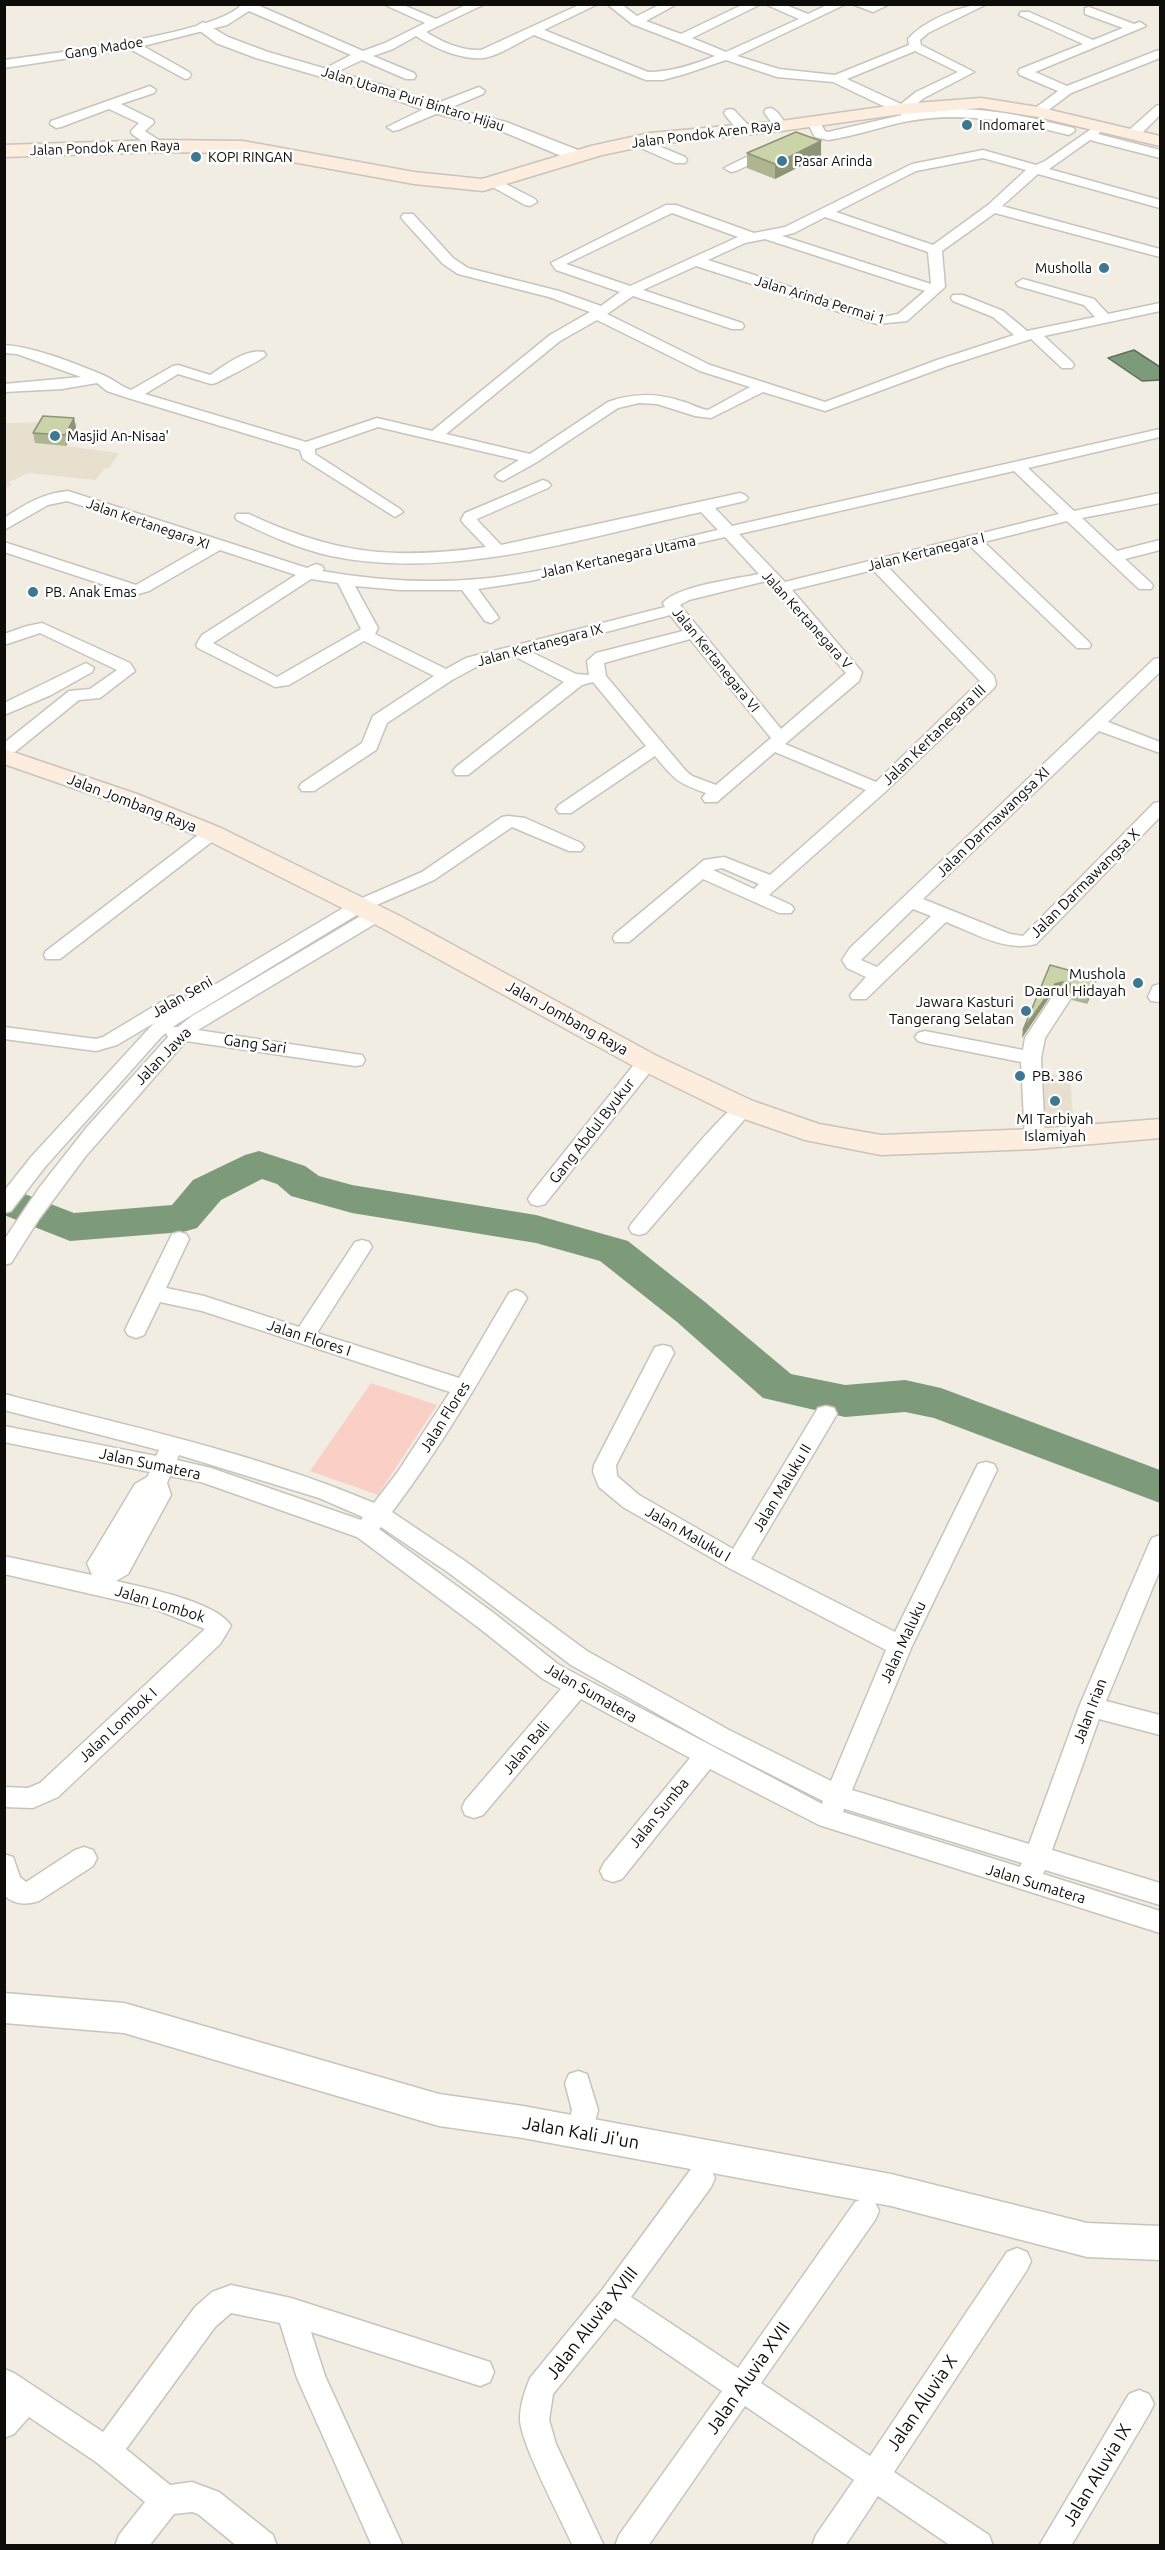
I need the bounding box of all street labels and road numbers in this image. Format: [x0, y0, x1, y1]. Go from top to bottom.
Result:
street label: Gang Madoe [64, 34, 144, 62]
street label: Jalan Utama Puri Bintaro Hijau [319, 63, 507, 135]
street label: Jalan Pondok Aren Raya [630, 117, 782, 151]
street label: Jalan Pondok Aren Raya [30, 137, 180, 159]
street label: Jalan Arinda Permai 1 [753, 272, 887, 328]
street label: Jalan Kertanegara XI [84, 495, 212, 553]
street label: Jalan Kertanegara I [866, 529, 986, 575]
street label: Jalan Kertanegara Utama [539, 532, 697, 582]
street label: Jalan Kertanegara V [759, 568, 855, 672]
street label: Jalan Kertanegara VI [669, 604, 763, 716]
street label: Jalan Kertanegara IX [475, 620, 605, 670]
street label: Jalan Kertanegara III [879, 681, 989, 789]
street label: Jalan Darmawangsa XI [933, 763, 1053, 881]
street label: Jalan Jombang Raya [65, 770, 199, 836]
street label: Jalan Darmawangsa X [1027, 825, 1143, 941]
street label: Jalan Seni [148, 972, 216, 1022]
street label: Jalan Jombang Raya [503, 977, 631, 1059]
street label: Jalan Jawa [131, 1023, 195, 1089]
street label: Gang Sari [222, 1031, 288, 1057]
street label: Gang Abdul Byukur [545, 1075, 639, 1187]
street label: Jalan Flores I [265, 1316, 353, 1360]
street label: Jalan Flores [416, 1378, 474, 1456]
street label: Jalan Maluku II [749, 1441, 815, 1535]
street label: Jalan Sumatera [98, 1444, 202, 1484]
street label: Jalan Maluku I [642, 1502, 734, 1566]
street label: Jalan Lombok [113, 1582, 207, 1626]
street label: Jalan Maluku [876, 1598, 930, 1686]
street label: Jalan Sumatera [542, 1659, 640, 1727]
street label: Jalan Irian [1069, 1676, 1111, 1746]
street label: Jalan Lombok I [75, 1684, 161, 1766]
street label: Jalan Bali [499, 1718, 553, 1778]
street label: Jalan Sumba [625, 1774, 693, 1852]
street label: Jalan Sumatera [984, 1860, 1088, 1908]
street label: Jalan Kali Ji'un [521, 2112, 641, 2154]
street label: Jalan Aluvia XVIII [542, 2263, 642, 2383]
street label: Jalan Aluvia XVII [701, 2318, 795, 2438]
street label: Jalan Aluvia X [882, 2351, 962, 2455]
street label: Jalan Aluvia IX [1058, 2420, 1136, 2530]

